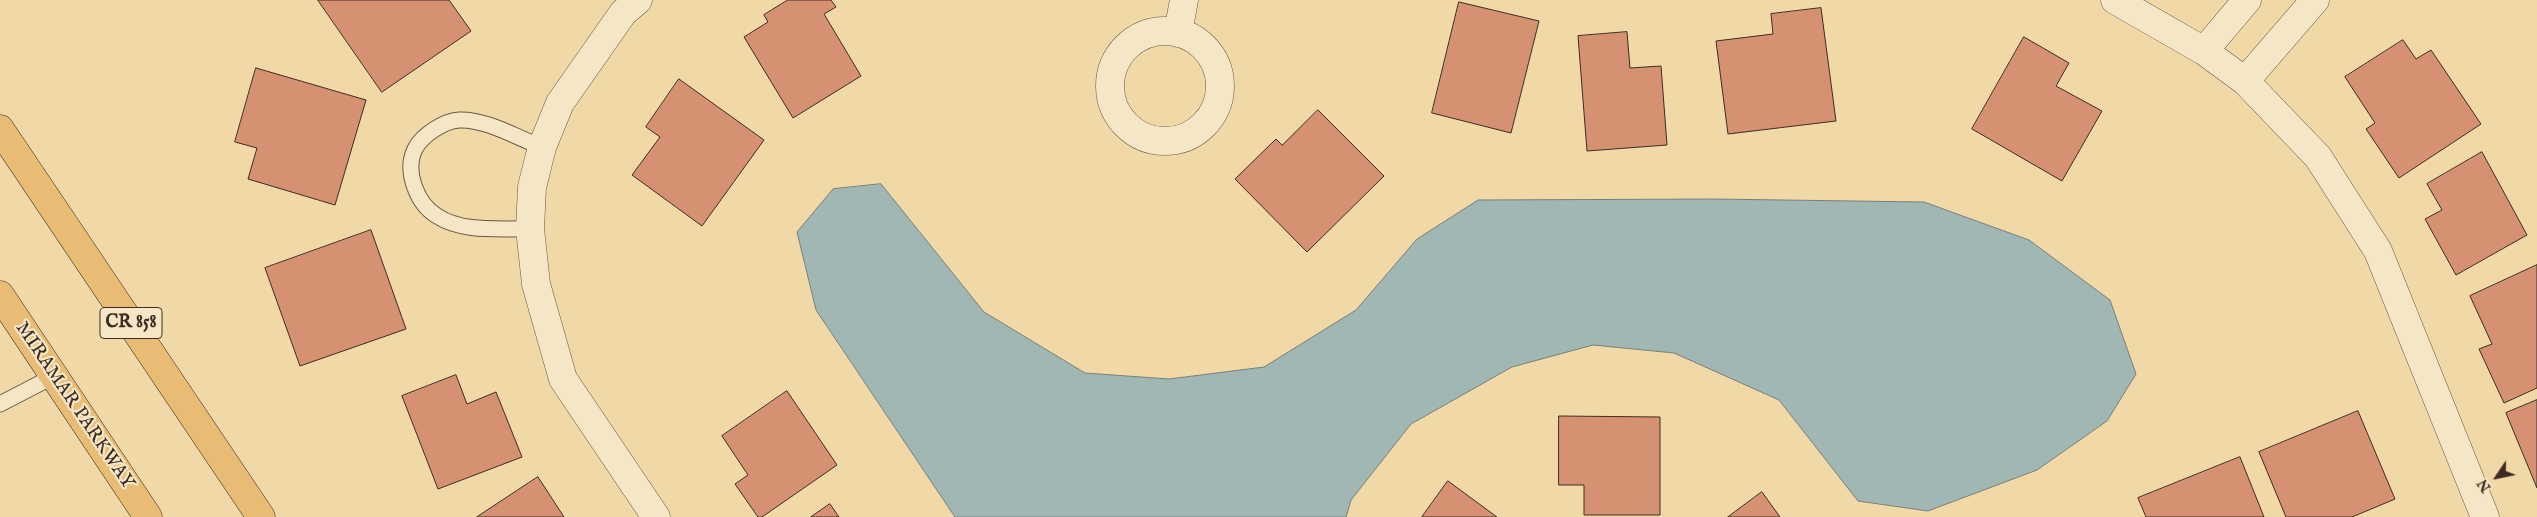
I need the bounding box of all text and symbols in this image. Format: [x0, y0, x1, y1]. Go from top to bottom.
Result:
road number: CR 858 [100, 307, 162, 338]
street label: MIRAMAR PARKWAY [10, 318, 138, 494]
north arrow [2472, 452, 2522, 502]
text: N [2474, 475, 2495, 495]

